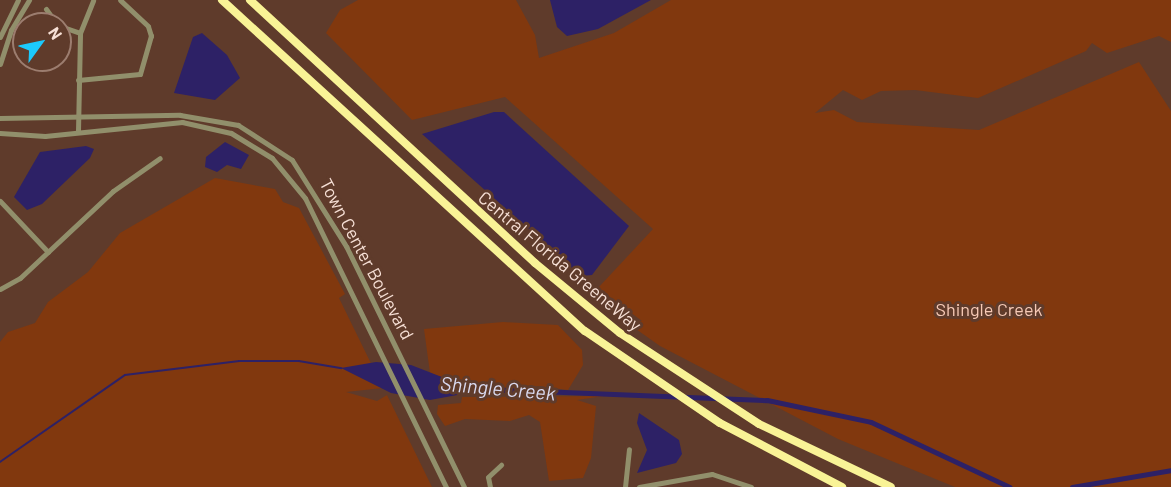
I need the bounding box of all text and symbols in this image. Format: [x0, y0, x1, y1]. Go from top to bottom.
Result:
north arrow [12, 12, 72, 72]
text: N [45, 23, 67, 43]
street label: Town Center Boulevard [315, 175, 419, 343]
street label: Central Florida GreeneWay [474, 186, 646, 336]
park label: Shingle Creek [935, 298, 1043, 320]
water label: Shingle Creek [439, 371, 557, 405]

